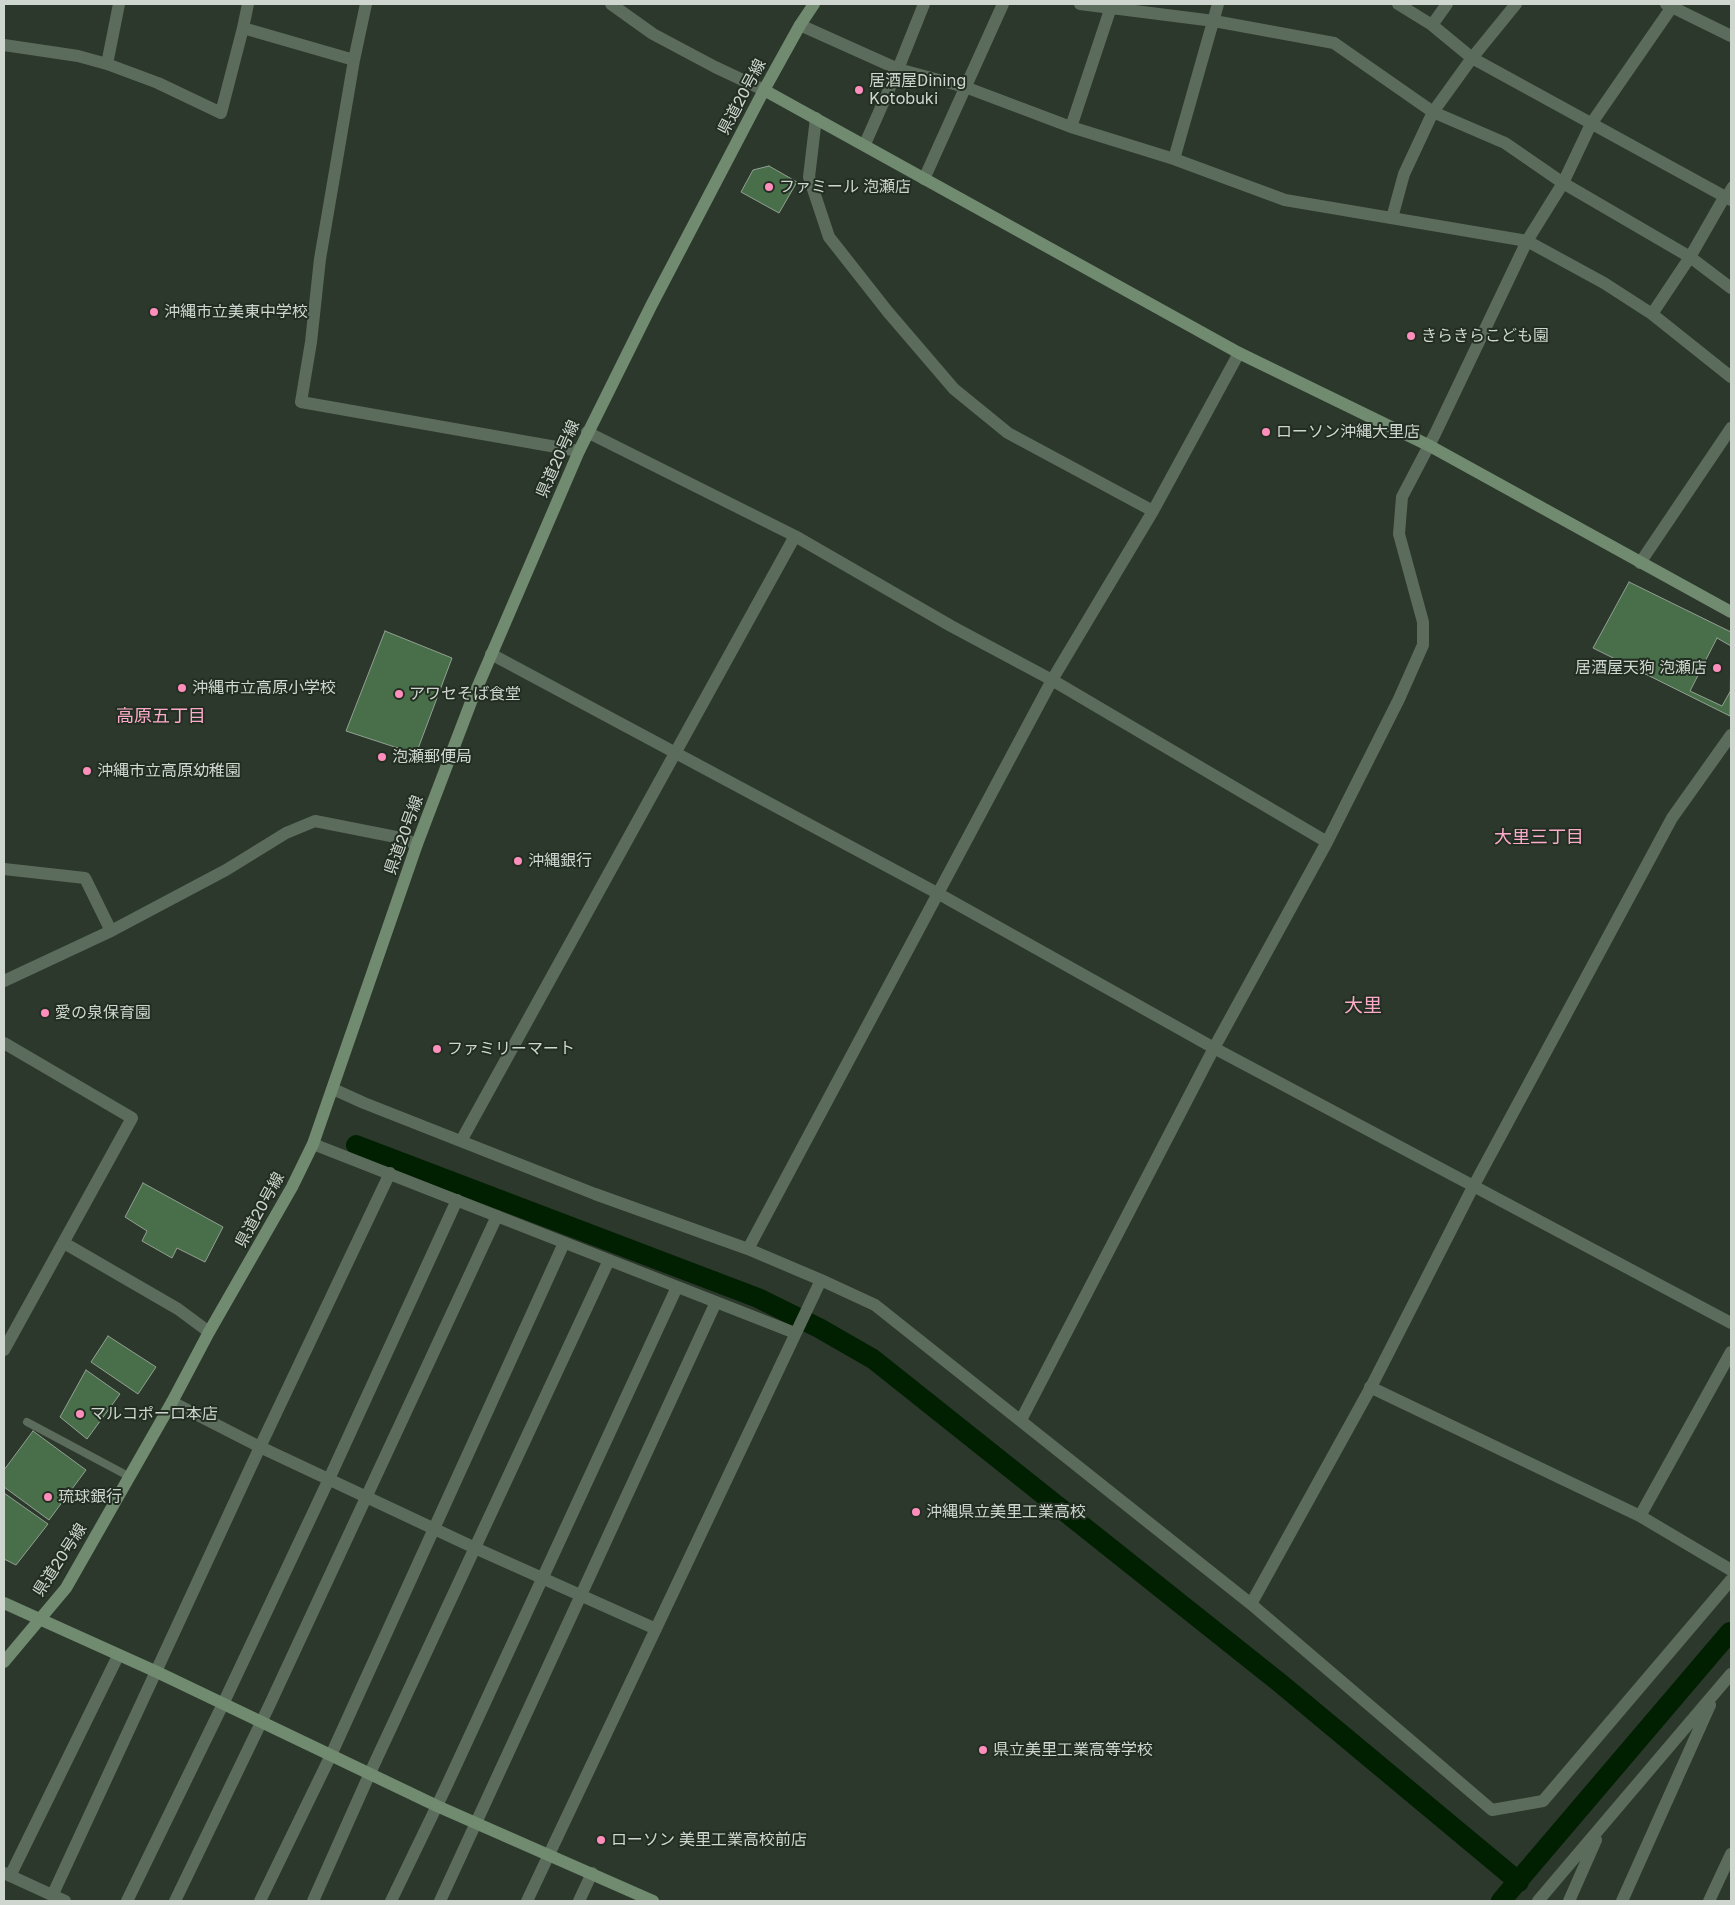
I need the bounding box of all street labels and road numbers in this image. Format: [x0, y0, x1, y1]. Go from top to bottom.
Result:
street label: 県道20号線 [714, 56, 770, 138]
street label: 県道20号線 [532, 417, 584, 501]
street label: 県道20号線 [381, 793, 427, 877]
street label: 県道20号線 [231, 1169, 289, 1251]
street label: 県道20号線 [29, 1520, 91, 1600]

